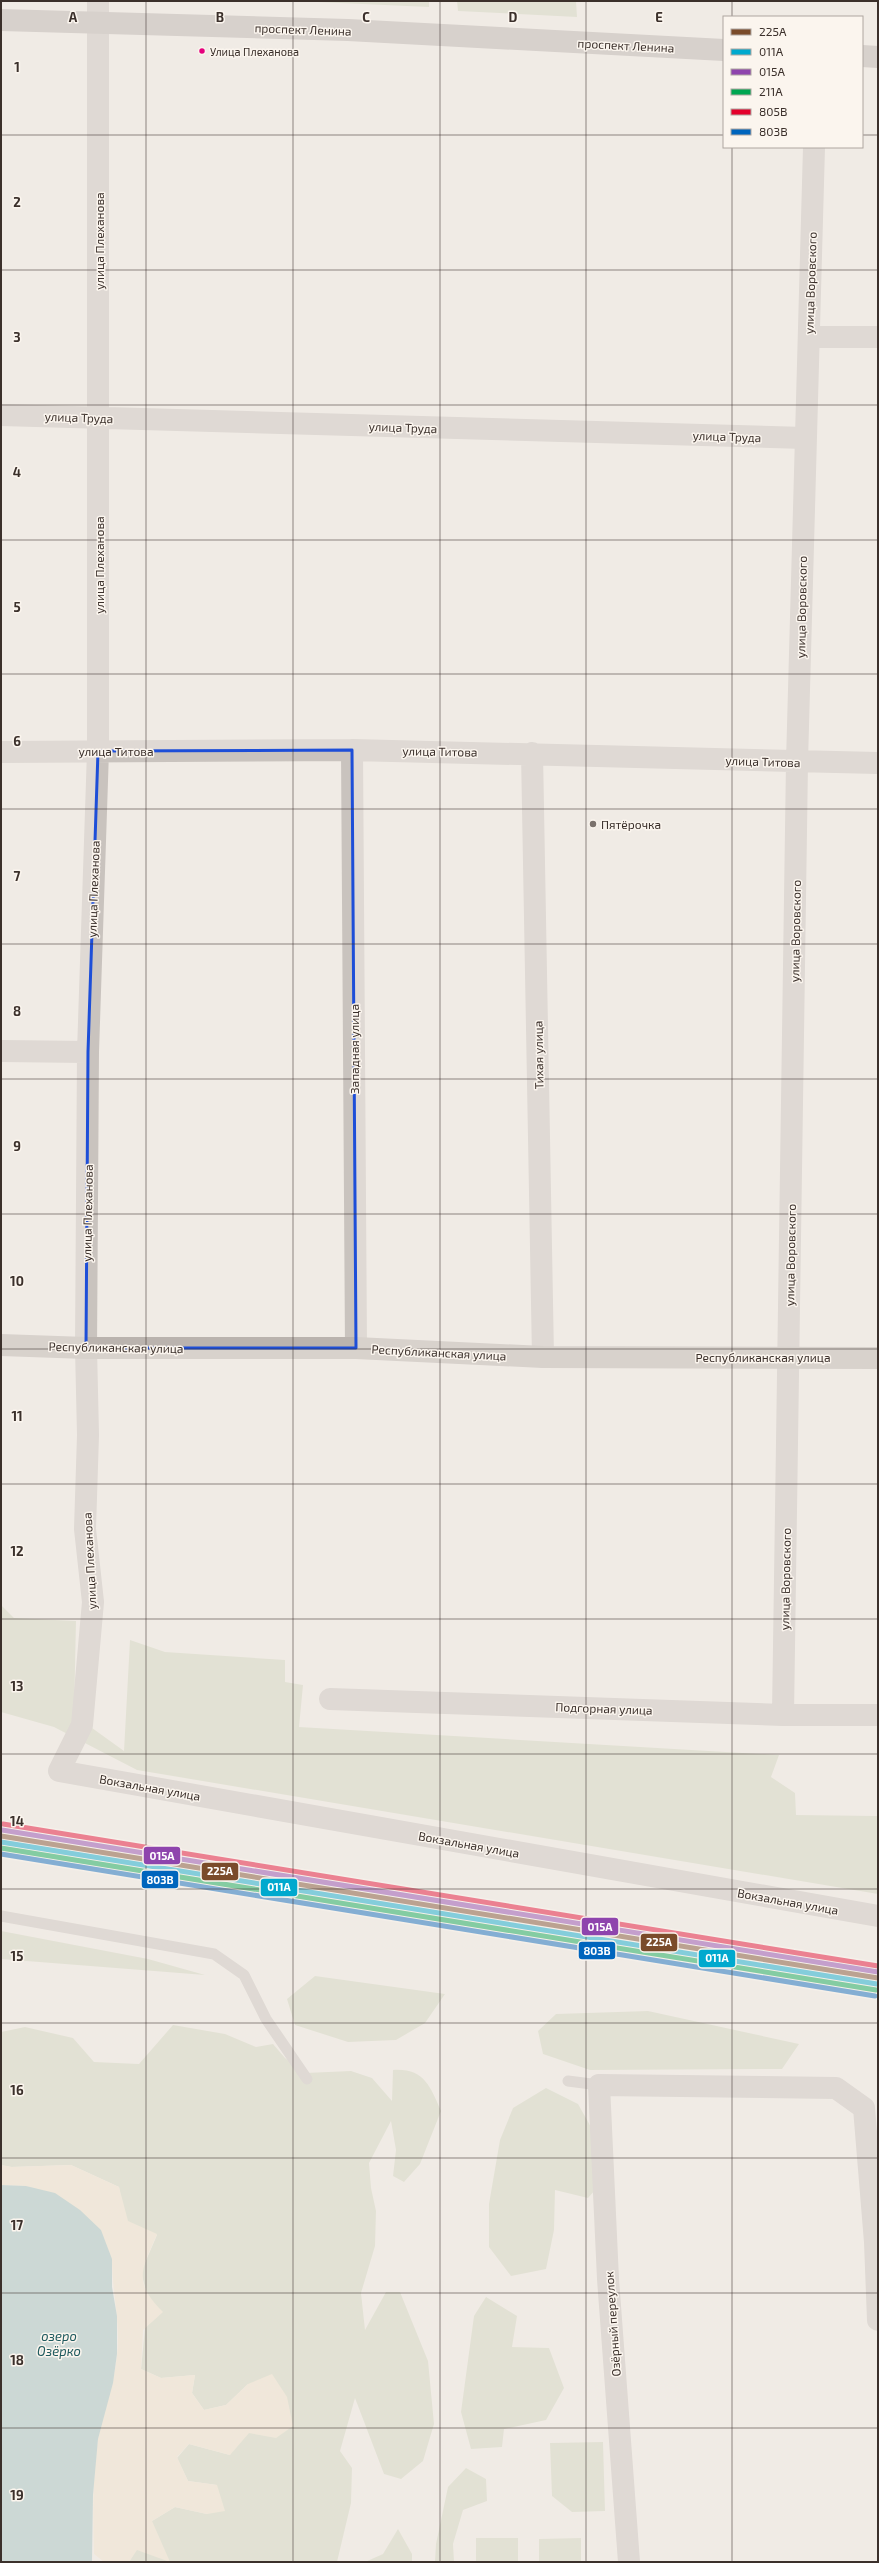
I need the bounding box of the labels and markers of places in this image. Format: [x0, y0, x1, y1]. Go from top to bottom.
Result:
place label: Улица Плеханова [210, 45, 299, 58]
marker: Улица Плеханова [197, 46, 207, 56]
place label: Пятёрочка [601, 817, 661, 831]
marker: Пятёрочка [588, 819, 598, 829]

